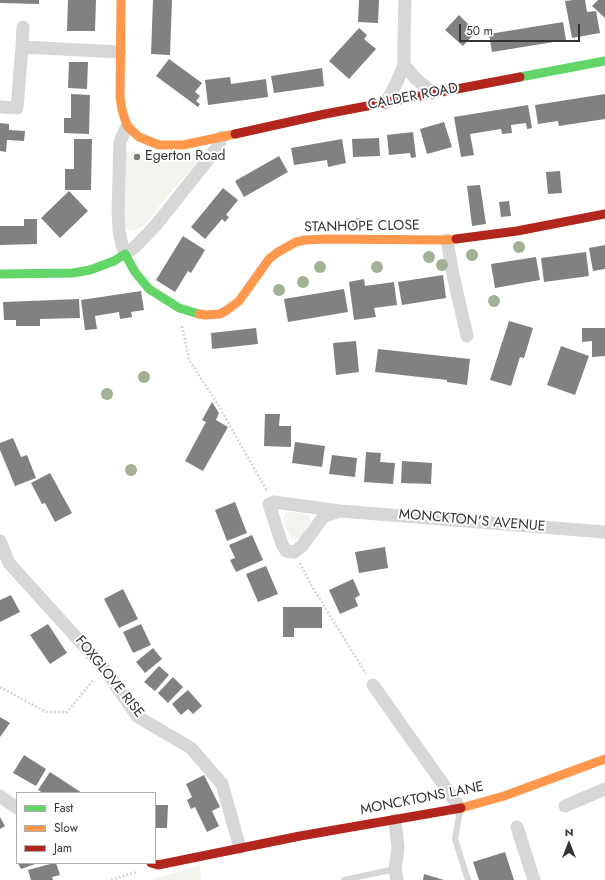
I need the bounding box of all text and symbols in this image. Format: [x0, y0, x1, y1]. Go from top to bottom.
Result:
scale bar [461, 16, 582, 42]
text: 50 m [466, 22, 493, 40]
street label: CALDER ROAD [367, 80, 459, 114]
place label: Egerton Road [145, 149, 225, 165]
marker: Egerton Road [132, 152, 142, 162]
street label: STANHOPE CLOSE [304, 218, 420, 236]
street label: MONCKTON'S AVENUE [398, 506, 546, 536]
street label: FOXGLOVE RISE [71, 633, 147, 721]
street label: MONCKTONS LANE [359, 779, 485, 819]
legend [16, 792, 156, 864]
text: Fast [54, 799, 73, 817]
text: Slow [54, 819, 78, 837]
north arrow [549, 824, 589, 864]
text: N [565, 824, 573, 840]
text: Jam [54, 839, 72, 857]

